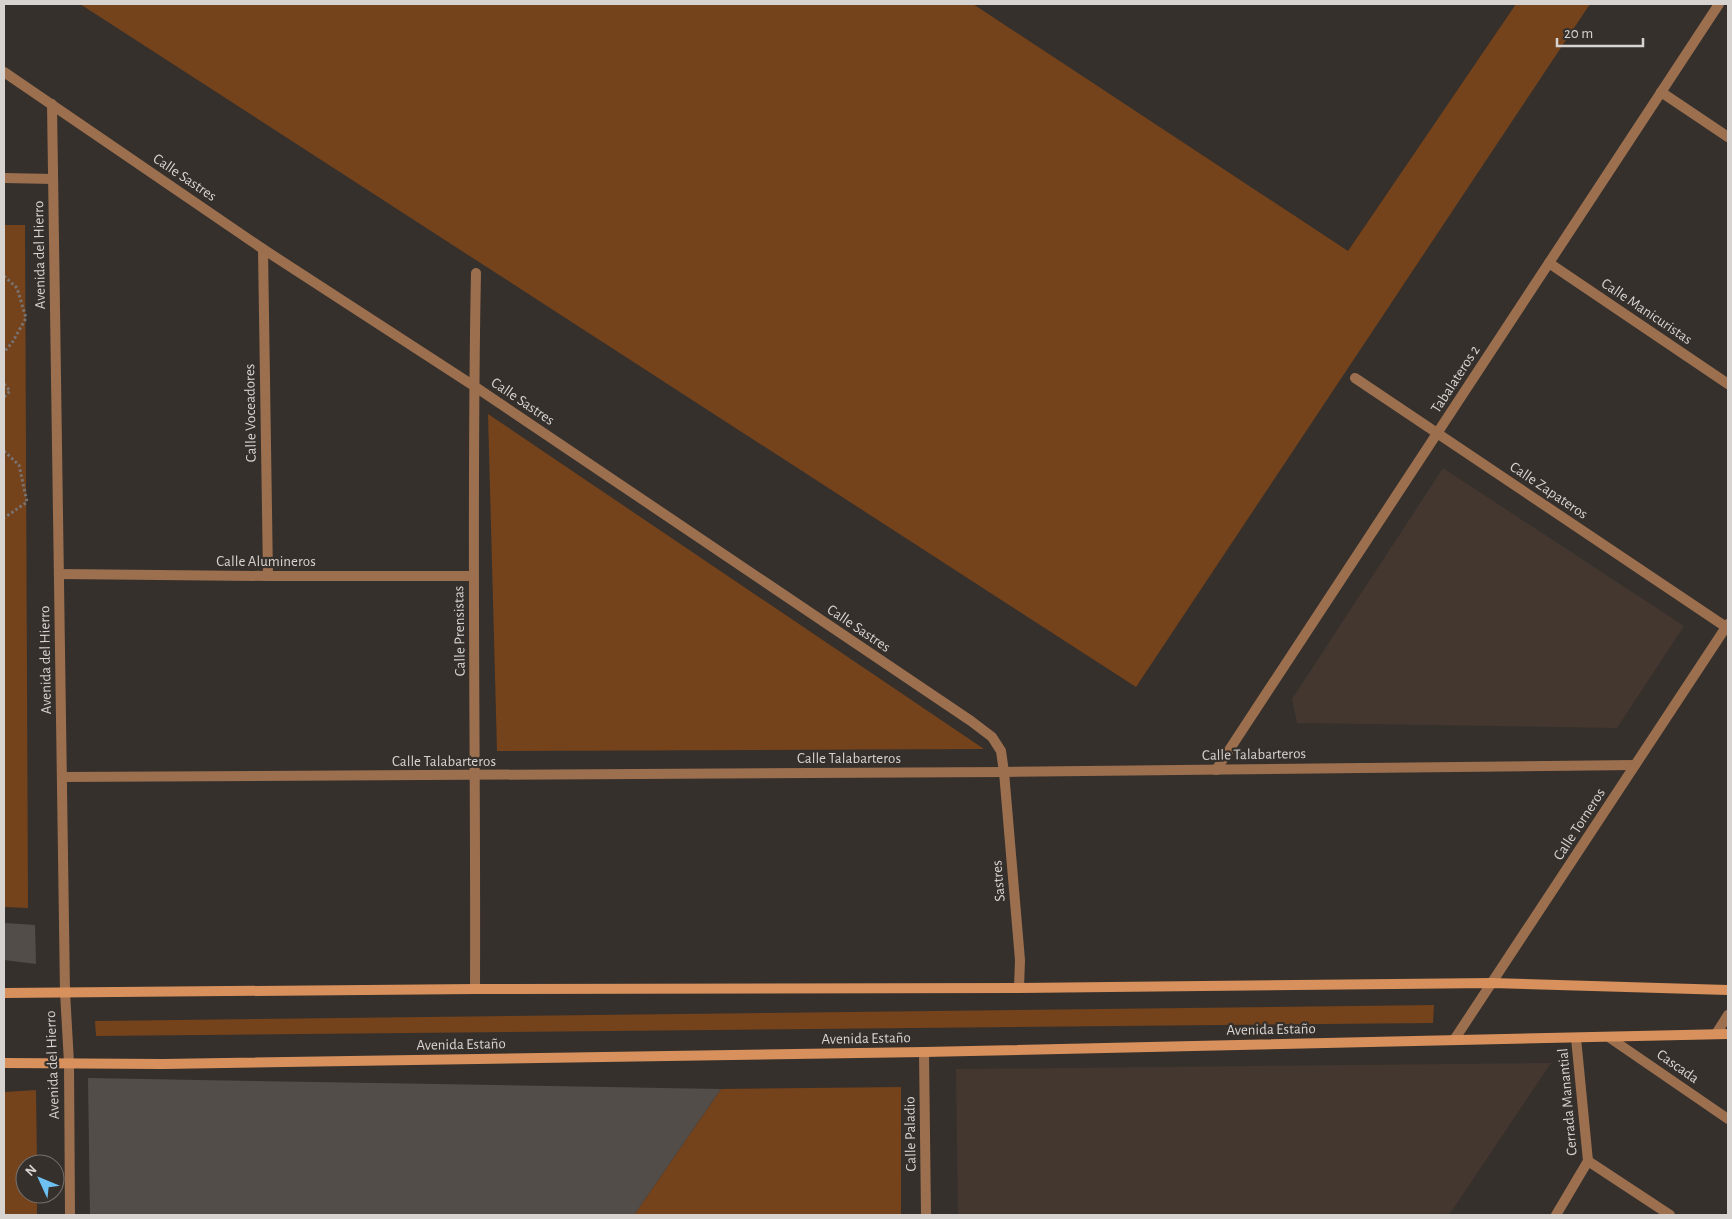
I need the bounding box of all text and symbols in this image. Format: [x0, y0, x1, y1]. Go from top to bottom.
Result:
scale bar [1557, 15, 1643, 47]
text: 20 m [1564, 26, 1593, 41]
street label: Calle Sastres [150, 151, 219, 204]
street label: Avenida del Hierro [31, 201, 48, 309]
street label: Calle Manicuristas [1599, 276, 1695, 347]
street label: Tabalateros 2 [1428, 343, 1483, 416]
street label: Calle Voceadores [242, 364, 259, 462]
street label: Calle Sastres [488, 375, 557, 428]
street label: Calle Zapateros [1507, 459, 1590, 522]
street label: Calle Alumineros [216, 554, 316, 569]
street label: Calle Prensistas [451, 586, 468, 676]
street label: Calle Sastres [824, 602, 893, 655]
street label: Avenida del Hierro [37, 606, 54, 714]
street label: Calle Talabarteros [1202, 746, 1306, 763]
street label: Calle Talabarteros [797, 751, 901, 766]
street label: Calle Talabarteros [392, 754, 496, 769]
street label: Calle Torneros [1551, 786, 1608, 863]
street label: Sastres [989, 860, 1008, 902]
street label: Avenida del Hierro [43, 1010, 62, 1120]
street label: Avenida Estaño [1226, 1021, 1316, 1038]
street label: Avenida Estaño [821, 1030, 911, 1047]
street label: Avenida Estaño [416, 1036, 506, 1053]
street label: Cascada [1654, 1047, 1702, 1086]
street label: Cerrada Manantial [1555, 1048, 1580, 1156]
street label: Calle Paladio [902, 1096, 919, 1172]
north arrow [15, 1154, 65, 1204]
text: N [23, 1162, 40, 1179]

